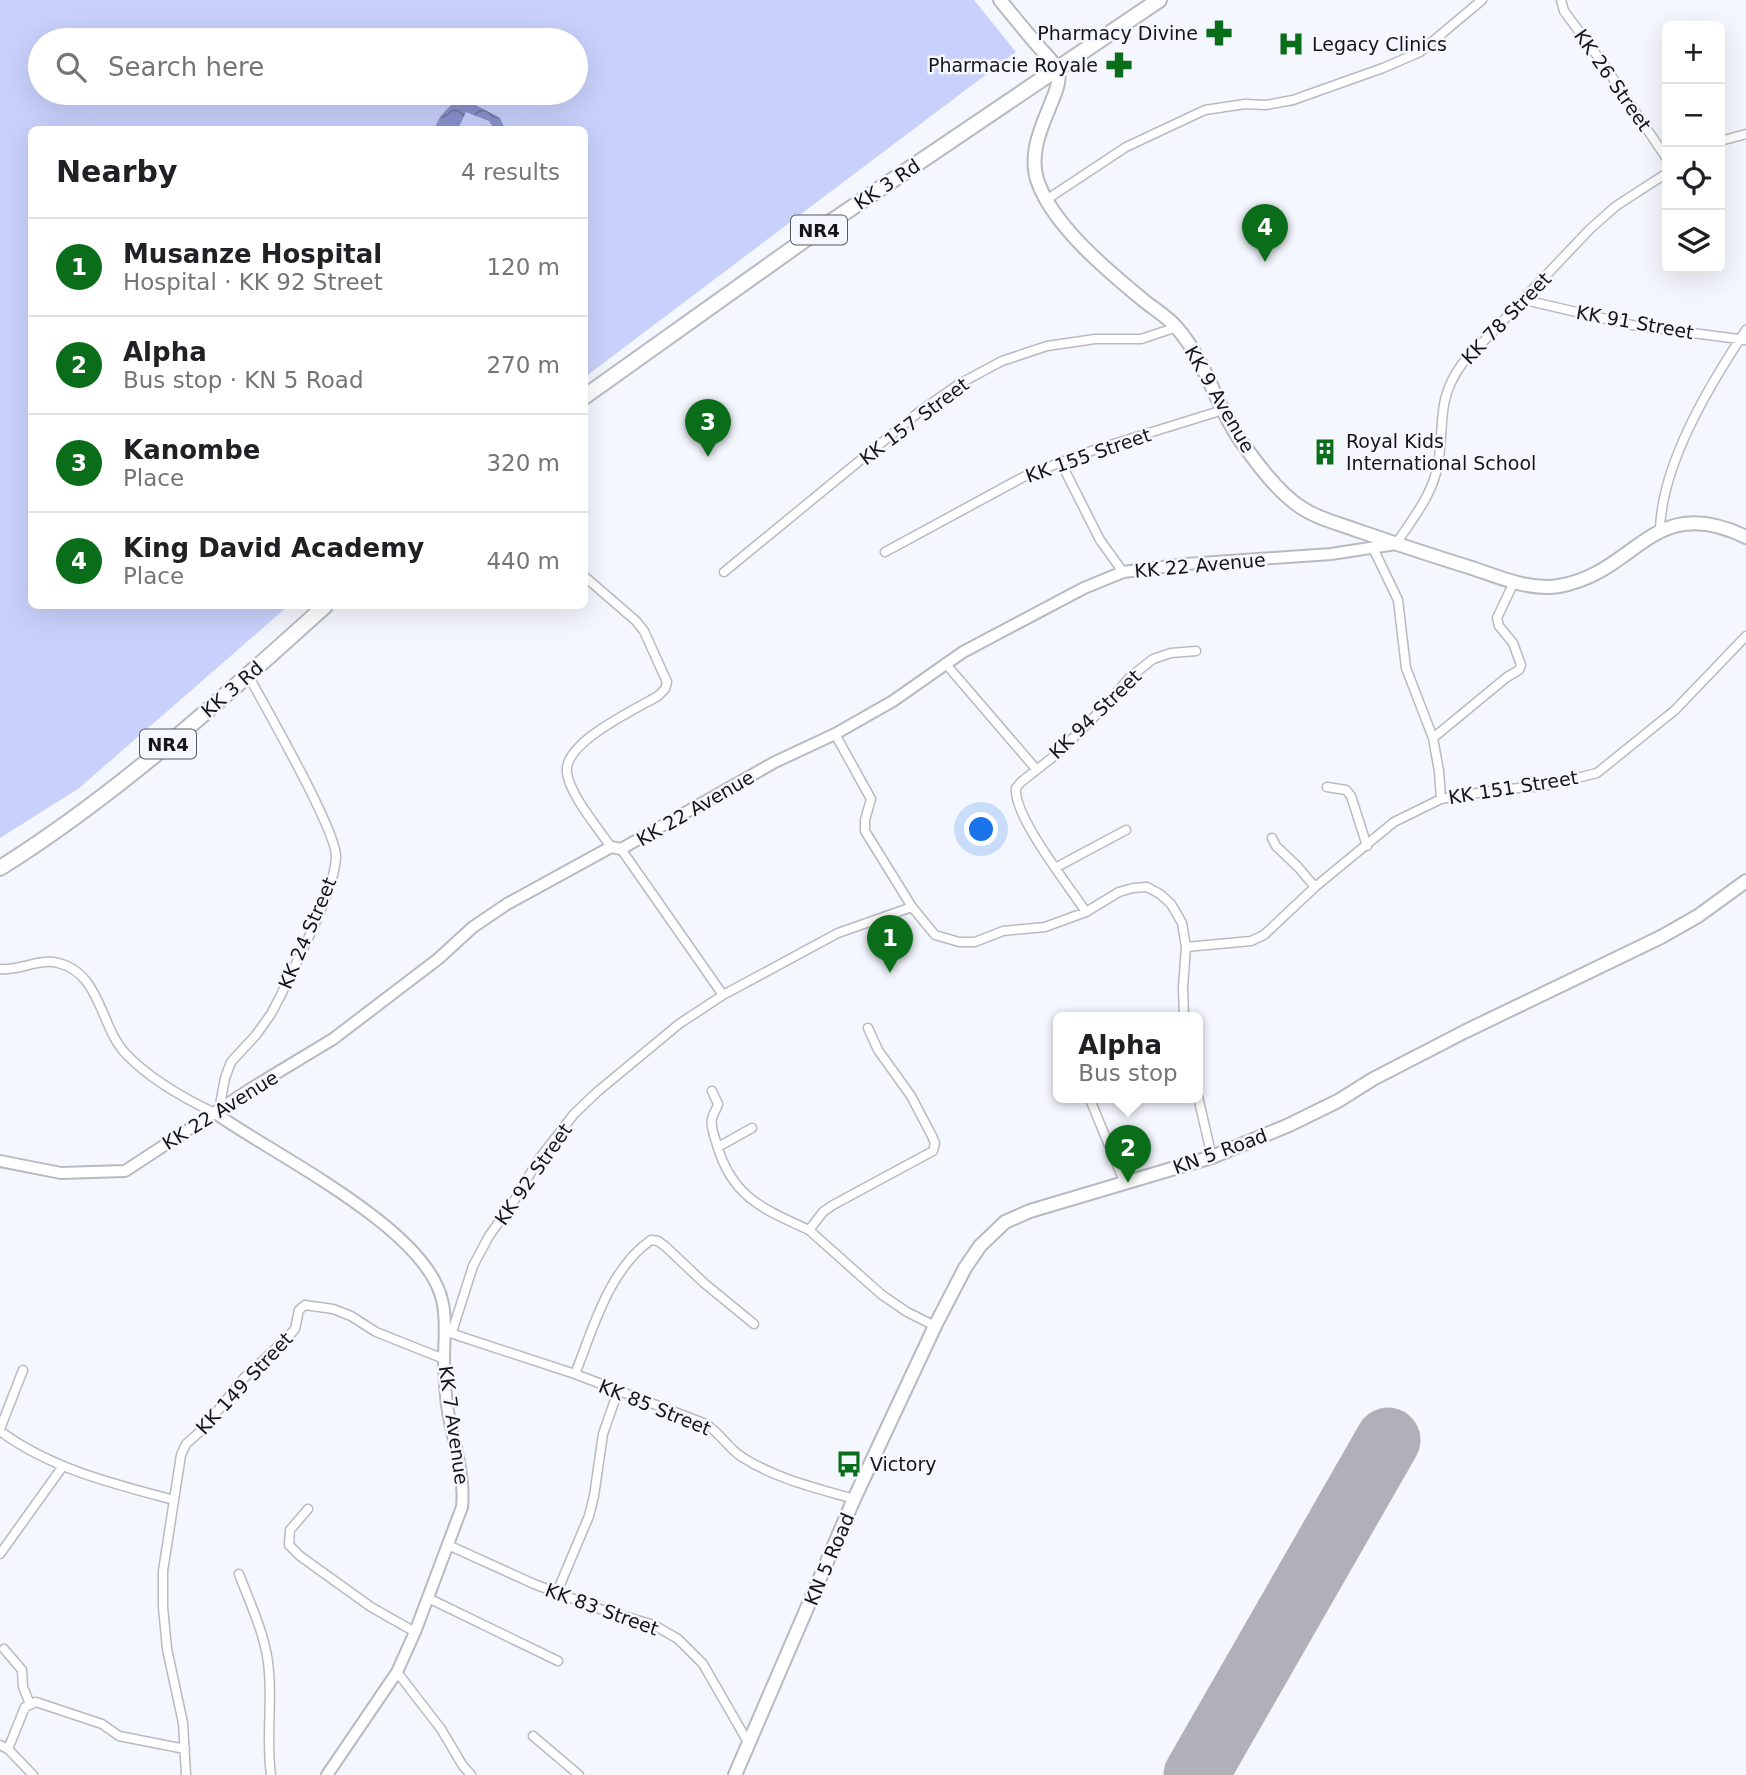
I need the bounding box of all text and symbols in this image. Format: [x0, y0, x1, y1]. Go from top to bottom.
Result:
pharmacy icon: Pharmacy Divine [1204, 18, 1234, 48]
map controls [1662, 21, 1725, 273]
button: + [1662, 21, 1725, 84]
place label: Pharmacy Divine [1037, 22, 1198, 44]
street label: KK 26 Street [1570, 25, 1656, 135]
search box [28, 28, 588, 105]
hospital icon: Legacy Clinics [1276, 29, 1306, 59]
place label: Legacy Clinics [1312, 33, 1447, 55]
icon: search [52, 48, 90, 86]
pharmacy icon: Pharmacie Royale [1104, 50, 1134, 80]
text: Search here [108, 52, 264, 82]
place label: Pharmacie Royale [928, 54, 1098, 76]
button: − [1662, 84, 1725, 147]
button: locate [1662, 147, 1725, 210]
text: Nearby [56, 154, 178, 189]
street label: KK 3 Rd [850, 154, 924, 214]
text: 4 results [461, 159, 560, 185]
pin: 4 [1242, 204, 1288, 262]
button: layers [1662, 210, 1725, 273]
road number: NR4 [791, 215, 847, 244]
text: Musanze Hospital [123, 239, 382, 269]
text: 1 [71, 254, 87, 280]
text: 120 m [486, 254, 560, 280]
street label: KK 78 Street [1457, 268, 1555, 368]
text: Hospital · KK 92 Street [123, 269, 383, 295]
street label: KK 91 Street [1575, 301, 1695, 343]
text: Alpha [123, 337, 207, 367]
street label: KK 9 Avenue [1181, 342, 1259, 456]
text: 2 [71, 352, 87, 378]
text: 270 m [486, 352, 560, 378]
text: Bus stop · KN 5 Road [123, 367, 364, 393]
street label: KK 157 Street [855, 373, 973, 469]
pin: 3 [685, 399, 731, 457]
street label: KK 155 Street [1022, 423, 1154, 487]
place label: Royal Kids International School [1346, 430, 1536, 474]
text: Kanombe [123, 435, 260, 465]
building icon: Royal Kids International School [1310, 437, 1340, 467]
text: 3 [71, 450, 87, 476]
text: 320 m [486, 450, 560, 476]
text: Place [123, 465, 184, 491]
text: King David Academy [123, 533, 424, 563]
text: 4 [71, 548, 87, 574]
text: 440 m [486, 548, 560, 574]
street label: KK 22 Avenue [1133, 548, 1267, 582]
text: Place [123, 563, 184, 589]
street label: KK 3 Rd [197, 656, 267, 722]
street label: KK 94 Street [1045, 665, 1145, 763]
road number: NR4 [140, 730, 196, 758]
street label: KK 22 Avenue [632, 766, 758, 850]
street label: KK 151 Street [1447, 766, 1579, 808]
your location [964, 812, 998, 846]
street label: KK 24 Street [274, 874, 340, 992]
pin: 1 [867, 915, 913, 973]
popup [1053, 1012, 1203, 1103]
text: Alpha [1078, 1030, 1162, 1060]
text: Bus stop [1078, 1060, 1178, 1086]
street label: KK 22 Avenue [158, 1066, 282, 1154]
street label: KK 92 Street [490, 1119, 576, 1229]
street label: KN 5 Road [1170, 1124, 1270, 1178]
pin: 2 [1105, 1125, 1151, 1183]
street label: KK 149 Street [191, 1328, 297, 1438]
street label: KK 7 Avenue [435, 1364, 473, 1486]
street label: KK 85 Street [596, 1375, 714, 1439]
bus stop icon: Victory [834, 1449, 864, 1479]
place label: Victory [870, 1453, 936, 1475]
street label: KN 5 Road [800, 1509, 858, 1609]
street label: KK 83 Street [542, 1578, 662, 1640]

